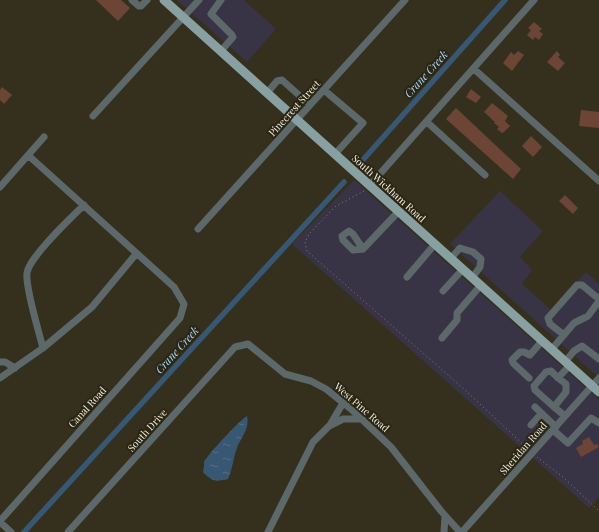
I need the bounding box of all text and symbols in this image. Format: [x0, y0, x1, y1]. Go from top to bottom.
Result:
water label: Crane Creek [401, 47, 451, 100]
street label: Pinecrest Street [265, 77, 323, 139]
street label: South Wickham Road [349, 151, 429, 225]
water label: Crane Creek [152, 323, 202, 376]
street label: West Pine Road [331, 378, 393, 435]
street label: Canal Road [65, 383, 109, 431]
street label: South Drive [124, 406, 170, 454]
street label: Sheridan Road [496, 418, 550, 477]

